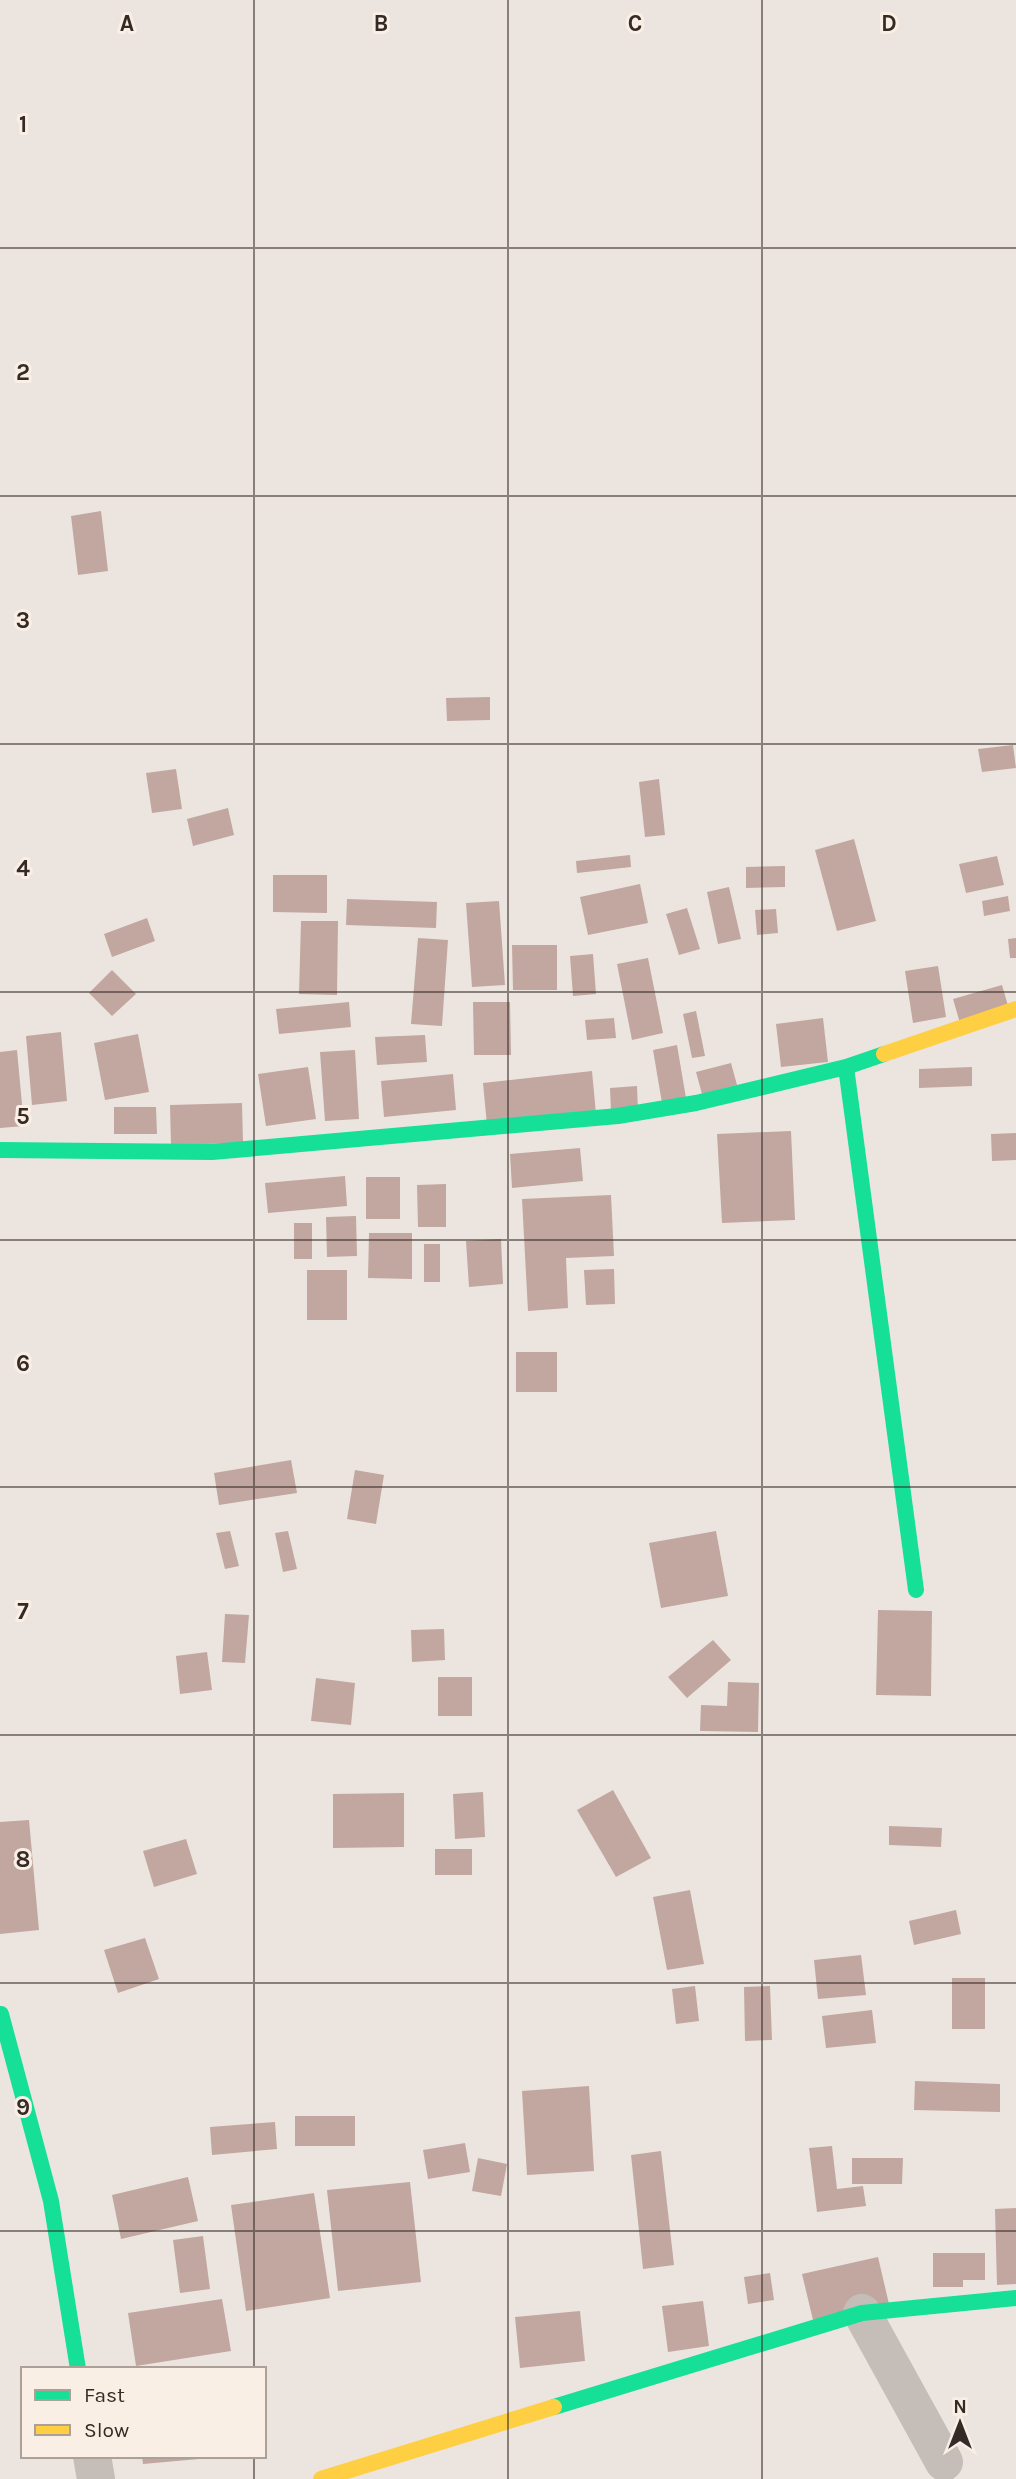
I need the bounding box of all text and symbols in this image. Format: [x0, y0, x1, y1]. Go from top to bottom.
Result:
text: A [120, 10, 134, 37]
text: B [374, 10, 388, 37]
text: C [628, 10, 642, 37]
text: D [881, 10, 897, 37]
text: 1 [19, 111, 27, 138]
text: 2 [16, 359, 30, 386]
text: 3 [16, 607, 30, 634]
text: 4 [16, 855, 30, 882]
text: 5 [16, 1103, 30, 1130]
text: 6 [16, 1350, 30, 1377]
text: 7 [17, 1598, 29, 1625]
text: 8 [16, 1846, 30, 1873]
text: 9 [16, 2094, 30, 2121]
legend [21, 2367, 266, 2458]
text: Fast [84, 2383, 125, 2407]
north arrow [925, 2388, 995, 2458]
text: N [953, 2396, 967, 2418]
text: Slow [84, 2418, 129, 2442]

